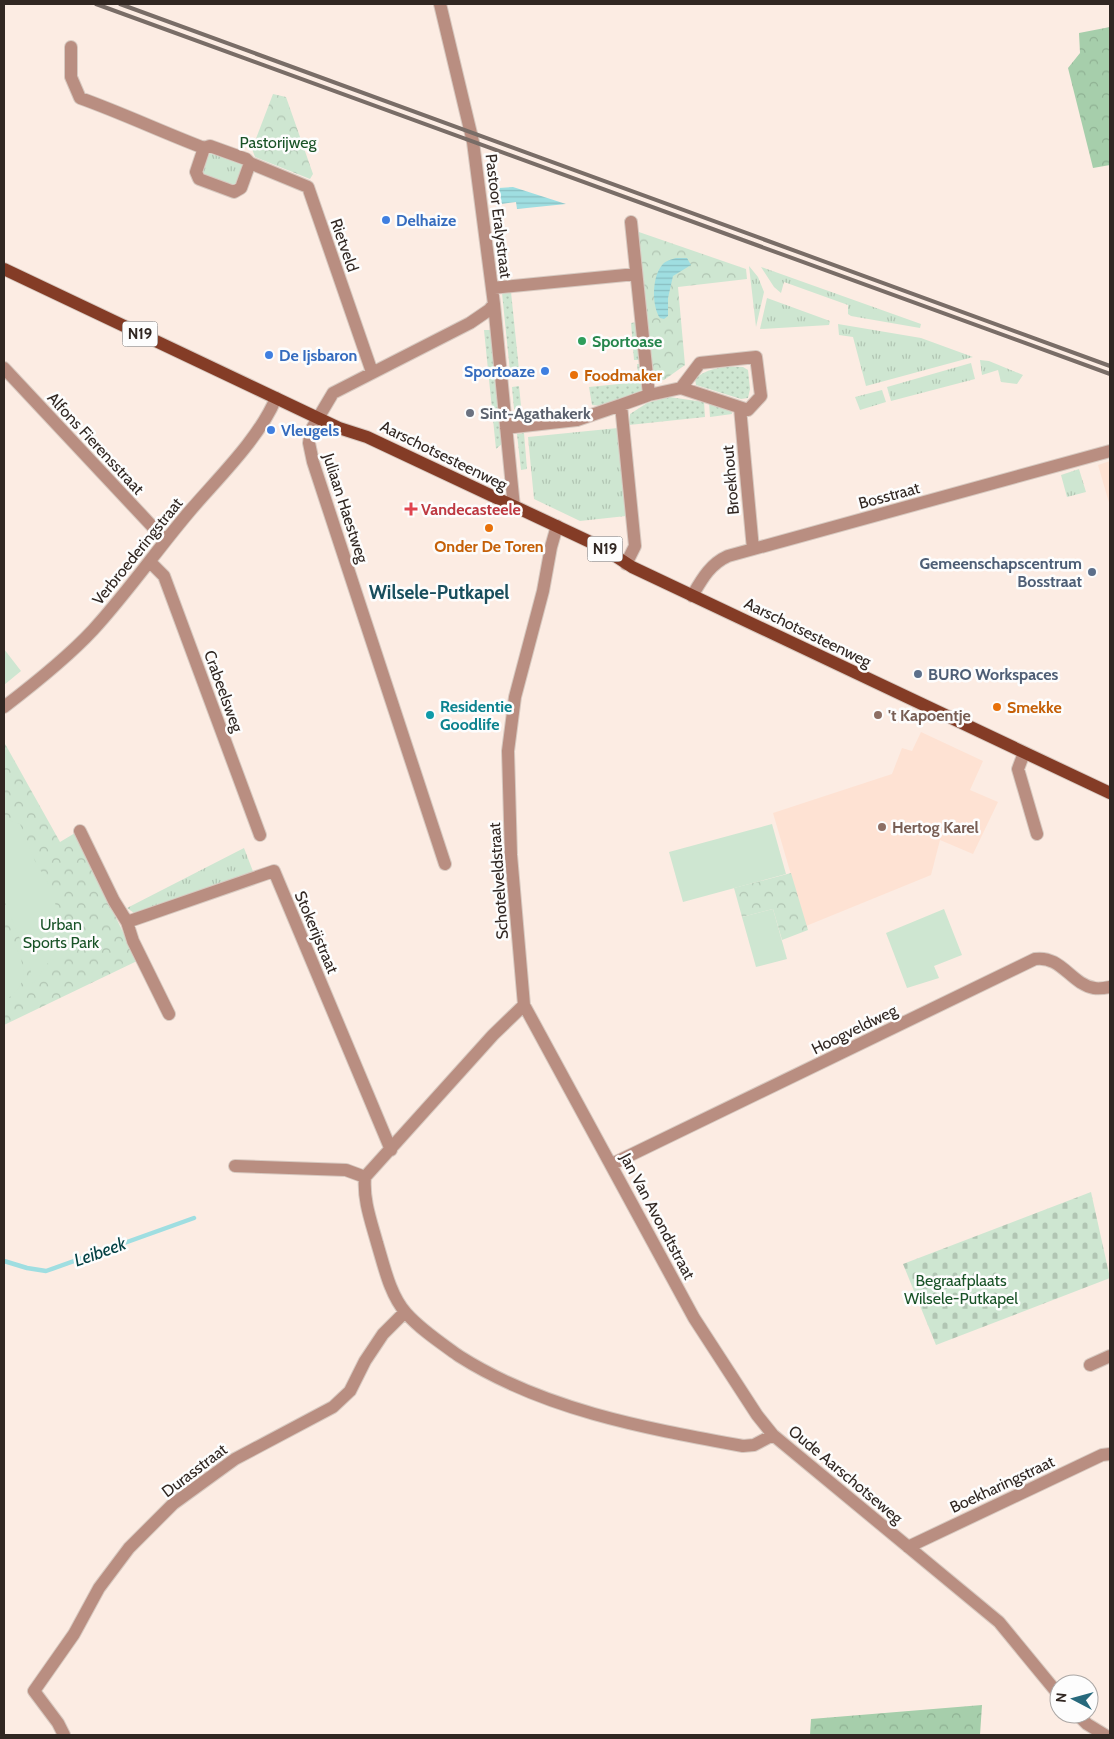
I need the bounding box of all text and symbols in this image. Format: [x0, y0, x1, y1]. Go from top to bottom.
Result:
park label: Pastorijweg [240, 133, 317, 152]
street label: Pastoor Eralystraat [481, 153, 516, 280]
place label: Delhaize [396, 211, 456, 230]
marker: Delhaize [380, 214, 392, 226]
street label: Rietveld [327, 216, 362, 274]
road number: N19 [122, 322, 158, 346]
place label: Sportoase [592, 332, 662, 351]
marker: Sportoase [576, 335, 588, 347]
place label: De Ijsbaron [279, 346, 357, 365]
marker: De Ijsbaron [263, 349, 275, 361]
place label: Sportoaze [464, 362, 535, 381]
marker: Sportoaze [539, 365, 551, 377]
place label: Foodmaker [584, 366, 663, 385]
marker: Foodmaker [568, 369, 580, 381]
street label: Alfons Fierensstraat [43, 388, 148, 499]
place label: Sint-Agathakerk [480, 404, 591, 423]
marker: Sint-Agathakerk [464, 407, 476, 419]
street label: Aarschotsesteenweg [377, 416, 511, 495]
place label: Vleugels [281, 421, 340, 440]
marker: Vleugels [265, 424, 277, 436]
street label: Broekhout [718, 444, 743, 516]
street label: Juliaan Haestweg [319, 450, 372, 566]
street label: Bosstraat [856, 478, 922, 513]
street label: Verbroederingstraat [88, 493, 187, 609]
place label: Vandecasteele [421, 500, 521, 519]
marker: Vandecasteele [405, 503, 417, 515]
marker: Onder De Toren [483, 522, 495, 534]
road number: N19 [588, 536, 622, 562]
place label: Onder De Toren [434, 537, 544, 556]
place label: Gemeenschapscentrum Bosstraat [920, 554, 1082, 591]
marker: Gemeenschapscentrum Bosstraat [1086, 566, 1098, 578]
district label: Wilsele-Putkapel [369, 581, 509, 604]
street label: Aarschotsesteenweg [741, 593, 875, 672]
street label: Crabeelsweg [200, 648, 247, 736]
place label: BURO Workspaces [928, 665, 1059, 684]
marker: BURO Workspaces [912, 668, 924, 680]
place label: Residentie Goodlife [440, 697, 512, 734]
place label: Smekke [1007, 698, 1062, 717]
marker: Smekke [991, 701, 1003, 713]
place label: 't Kapoentje [888, 706, 971, 725]
marker: Residentie Goodlife [424, 709, 436, 721]
marker: 't Kapoentje [872, 709, 884, 721]
place label: Hertog Karel [892, 818, 979, 837]
street label: Schotelveldstraat [485, 821, 512, 940]
marker: Hertog Karel [876, 821, 888, 833]
street label: Stokerijstraat [291, 888, 343, 977]
park label: Urban Sports Park [23, 915, 100, 952]
street label: Hoogveldweg [808, 1000, 901, 1058]
street label: Jan Van Avondtstraat [616, 1149, 699, 1283]
water label: Leibeek [71, 1232, 130, 1272]
park label: Begraafplaats Wilsele-Putkapel [904, 1271, 1018, 1308]
street label: Oude Aarschotseweg [785, 1421, 907, 1528]
street label: Durasstraat [158, 1439, 231, 1501]
street label: Boekharingstraat [947, 1452, 1058, 1517]
north arrow [1049, 1674, 1099, 1724]
text: N [1052, 1692, 1071, 1704]

